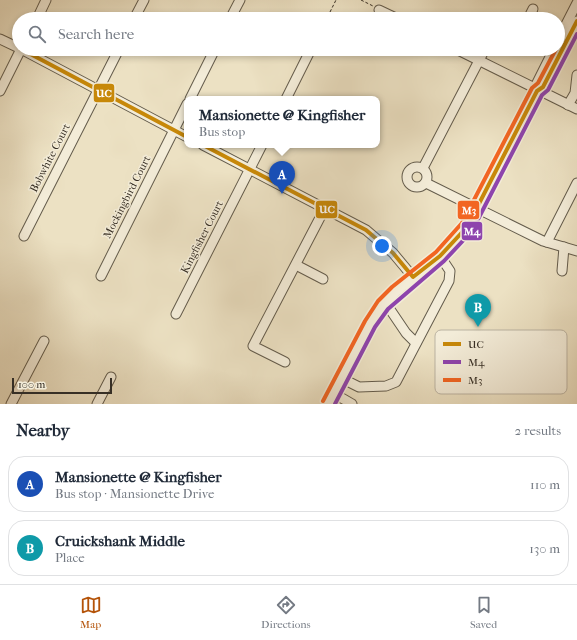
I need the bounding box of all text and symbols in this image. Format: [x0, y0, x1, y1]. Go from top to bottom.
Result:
search box [12, 12, 565, 56]
icon: search [26, 23, 48, 45]
text: Search here [58, 25, 134, 43]
line badge: UC [93, 83, 115, 103]
text: UC [95, 87, 113, 100]
popup [184, 96, 380, 148]
text: Mansionette @ Kingfisher [199, 106, 365, 124]
street label: Bobwhite Court [27, 121, 73, 194]
text: Bus stop [199, 124, 245, 139]
street label: Mockingbird Court [101, 153, 154, 241]
pin: A [269, 161, 295, 194]
street label: Kingfisher Court [178, 198, 226, 276]
line badge: UC [315, 200, 338, 219]
line badge: M3 [457, 200, 480, 220]
text: UC [318, 203, 336, 216]
text: M3 [461, 204, 477, 217]
line badge: M4 [461, 221, 483, 241]
text: M4 [463, 225, 481, 238]
your location [372, 236, 392, 256]
pin: B [465, 294, 491, 327]
legend [435, 330, 567, 394]
text: UC [468, 338, 484, 351]
text: M4 [468, 356, 485, 369]
text: M3 [468, 374, 483, 387]
scale bar [12, 376, 112, 395]
text: 100 m [18, 378, 46, 391]
text: Nearby [16, 420, 70, 440]
text: 2 results [515, 423, 561, 438]
text: Mansionette @ Kingfisher [55, 468, 222, 486]
text: A [26, 477, 34, 492]
text: 110 m [530, 477, 560, 492]
text: Bus stop · Mansionette Drive [55, 486, 214, 501]
text: Cruickshank Middle [55, 532, 185, 550]
text: B [26, 541, 34, 556]
text: 130 m [529, 541, 560, 556]
text: Place [55, 550, 85, 565]
tab: Map [80, 594, 102, 631]
tab: Directions [261, 594, 311, 631]
tab: Saved [470, 594, 497, 631]

